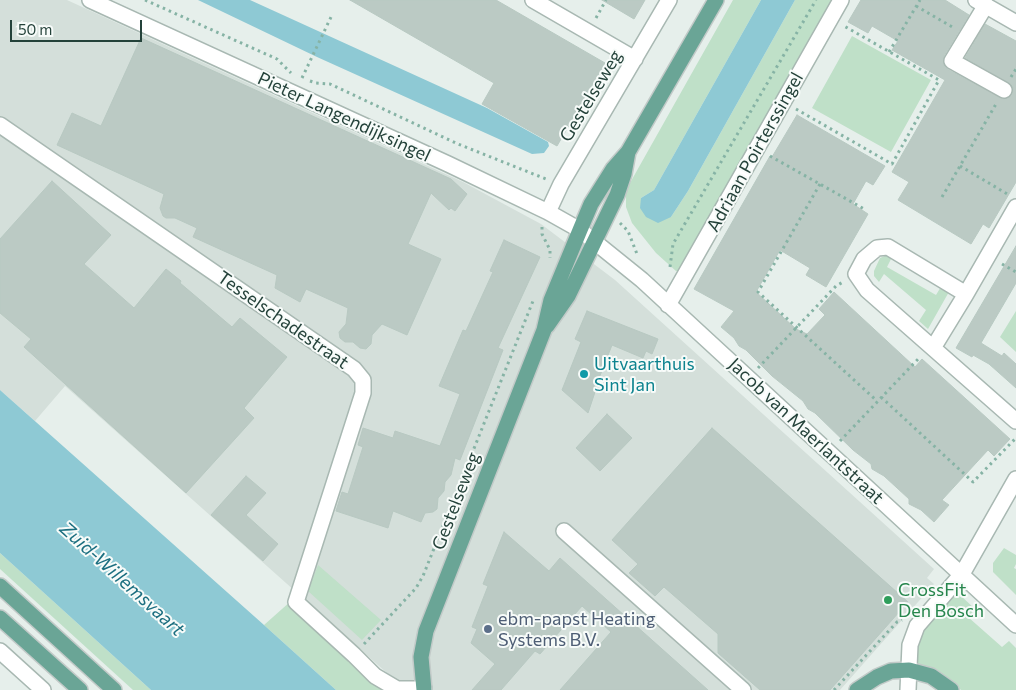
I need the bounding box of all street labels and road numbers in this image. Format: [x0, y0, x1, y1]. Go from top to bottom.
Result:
street label: Gestelseweg [555, 46, 627, 146]
street label: Pieter Langendijksingel [254, 67, 434, 167]
street label: Adriaan Poirterssingel [702, 69, 808, 235]
street label: Tesselschadestraat [213, 267, 353, 373]
street label: Jacob van Maerlantstraat [724, 353, 888, 509]
street label: Gestelseweg [427, 449, 485, 553]

